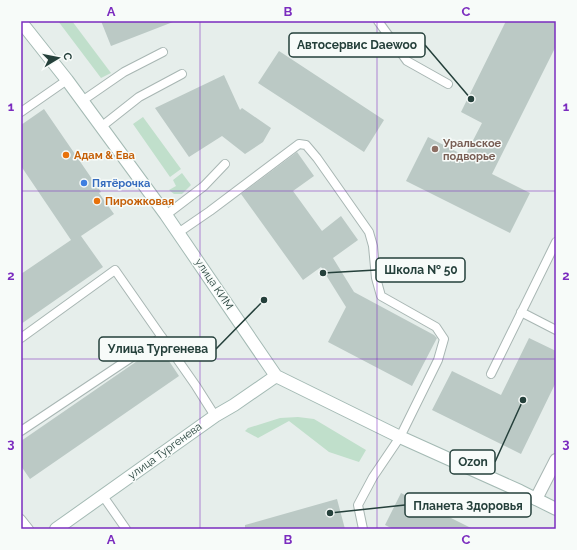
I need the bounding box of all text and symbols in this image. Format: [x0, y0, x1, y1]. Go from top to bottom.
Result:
text: A [107, 4, 116, 19]
text: B [284, 4, 293, 19]
text: C [462, 4, 471, 19]
callout: Автосервис Daewoo [289, 33, 425, 57]
north arrow [38, 38, 78, 78]
text: Автосервис Daewoo [297, 38, 417, 52]
text: С [60, 52, 74, 62]
text: 1 [8, 99, 15, 114]
text: 1 [563, 99, 570, 114]
place label: Уральское подворье [442, 137, 502, 163]
marker: Уральское подворье [430, 144, 440, 154]
place label: Адам & Ева [74, 149, 135, 162]
marker: Адам & Ева [61, 150, 71, 160]
place label: Пятёрочка [92, 177, 150, 190]
marker: Пятёрочка [79, 178, 89, 188]
place label: Пирожковая [105, 195, 174, 208]
marker: Пирожковая [92, 196, 102, 206]
street label: улица КИМ [192, 256, 236, 312]
callout: Школа № 50 [376, 258, 465, 282]
text: Школа № 50 [384, 263, 458, 277]
text: 2 [7, 268, 15, 283]
text: 2 [562, 268, 570, 283]
callout: Улица Тургенева [99, 337, 216, 361]
text: Улица Тургенева [107, 342, 208, 356]
street label: улица Тургенева [126, 420, 204, 482]
text: 3 [7, 436, 15, 451]
text: 3 [562, 436, 570, 451]
callout: Ozon [450, 450, 495, 474]
text: Ozon [458, 455, 488, 469]
callout: Планета Здоровья [405, 493, 531, 517]
text: Планета Здоровья [413, 499, 523, 513]
text: A [107, 532, 116, 547]
text: B [284, 532, 293, 547]
text: C [462, 532, 471, 547]

